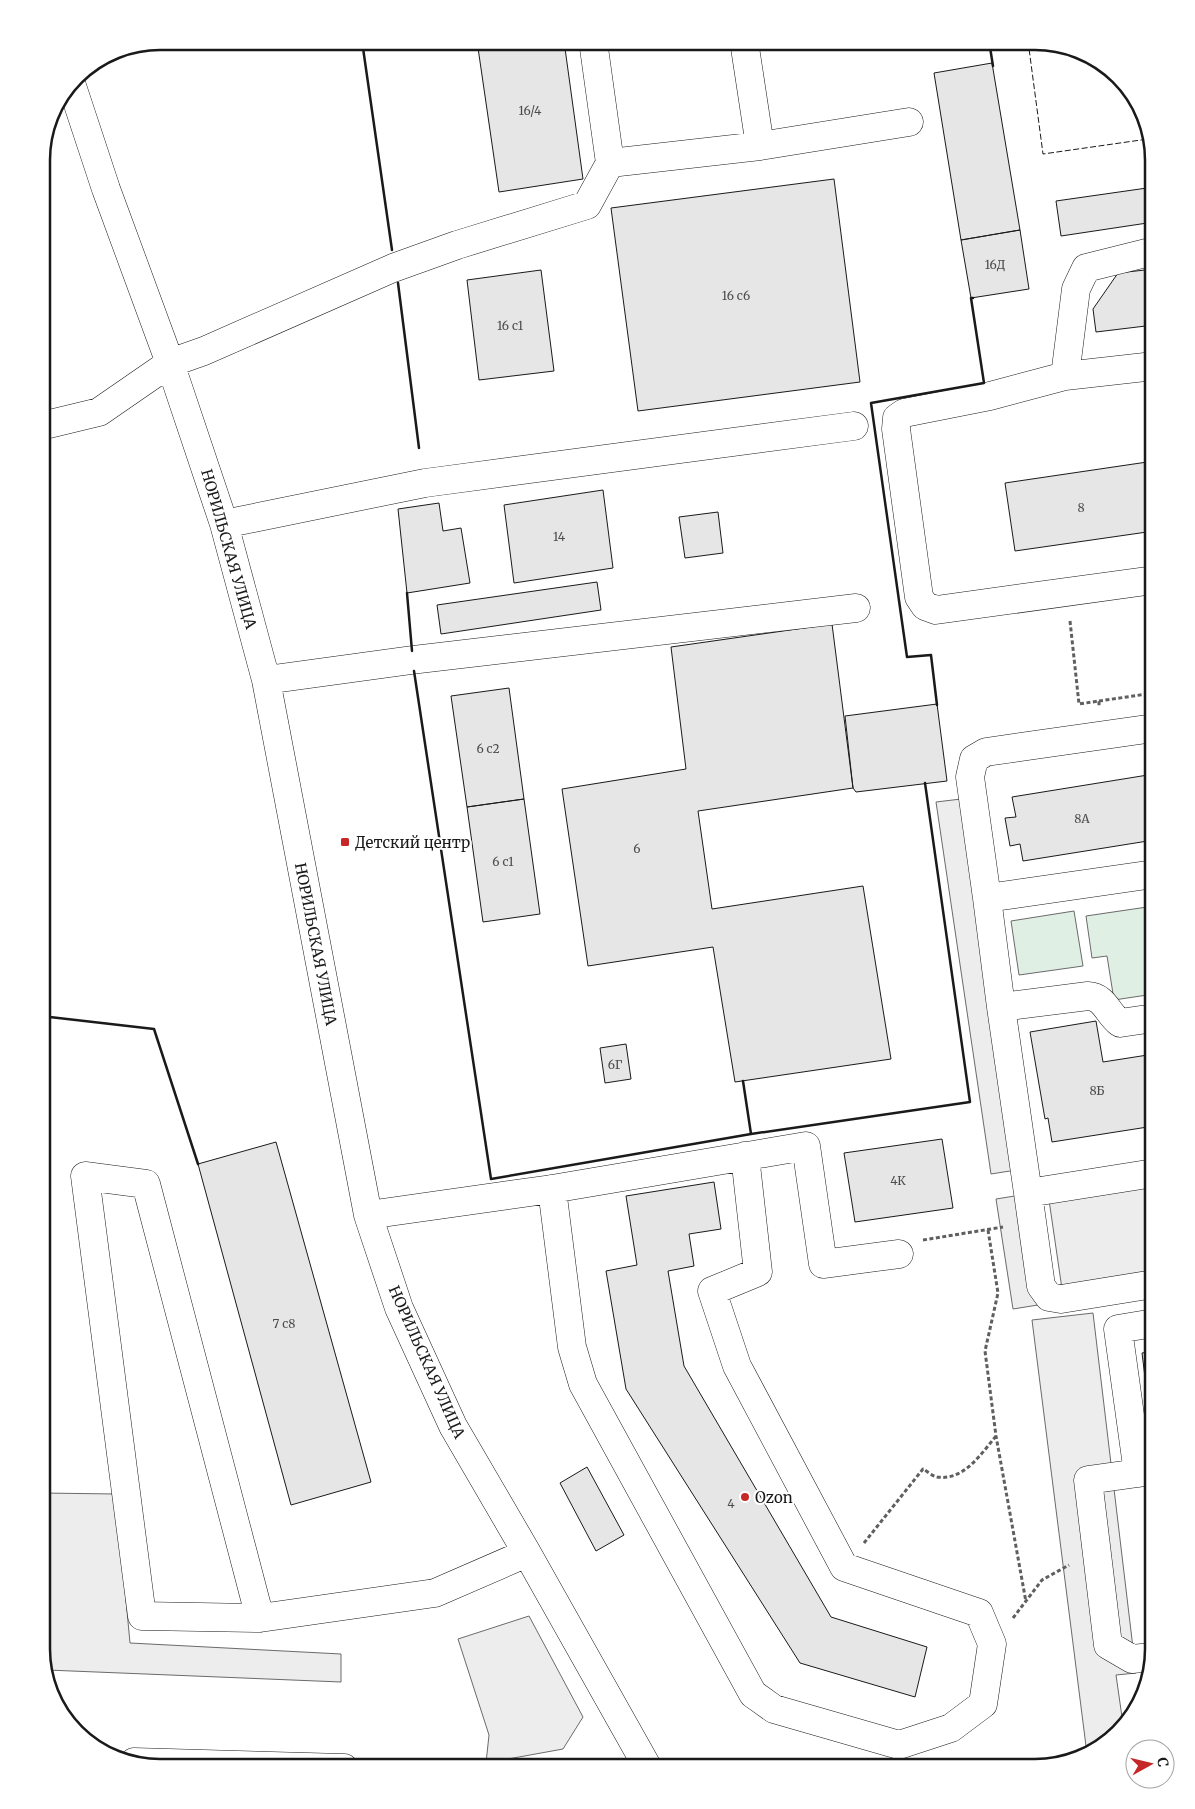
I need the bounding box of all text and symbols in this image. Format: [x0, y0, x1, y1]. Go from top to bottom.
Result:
house number: 16/4 [518, 103, 542, 118]
house number: 16Д [985, 257, 1006, 272]
house number: 16 с6 [722, 288, 750, 303]
house number: 16 с1 [497, 318, 524, 333]
street label: НОРИЛЬСКАЯ УЛИЦА [197, 467, 261, 631]
house number: 8 [1077, 500, 1085, 515]
house number: 14 [553, 529, 566, 544]
house number: 6 с2 [476, 741, 500, 756]
house number: 8А [1074, 811, 1090, 826]
place label: Детский центр [355, 833, 470, 852]
marker: Детский центр [339, 836, 351, 848]
house number: 6 [633, 841, 641, 856]
house number: 6 с1 [492, 854, 514, 869]
street label: НОРИЛЬСКАЯ УЛИЦА [291, 861, 341, 1027]
house number: 6Г [608, 1057, 623, 1072]
house number: 8Б [1089, 1083, 1105, 1098]
house number: 4К [890, 1173, 906, 1188]
street label: НОРИЛЬСКАЯ УЛИЦА [385, 1283, 469, 1442]
house number: 7 с8 [273, 1316, 295, 1331]
place label: Ozon [755, 1488, 793, 1507]
marker: Ozon [739, 1491, 751, 1503]
house number: 4 [727, 1496, 735, 1511]
north arrow [1125, 1739, 1175, 1789]
text: С [1153, 1756, 1172, 1768]

